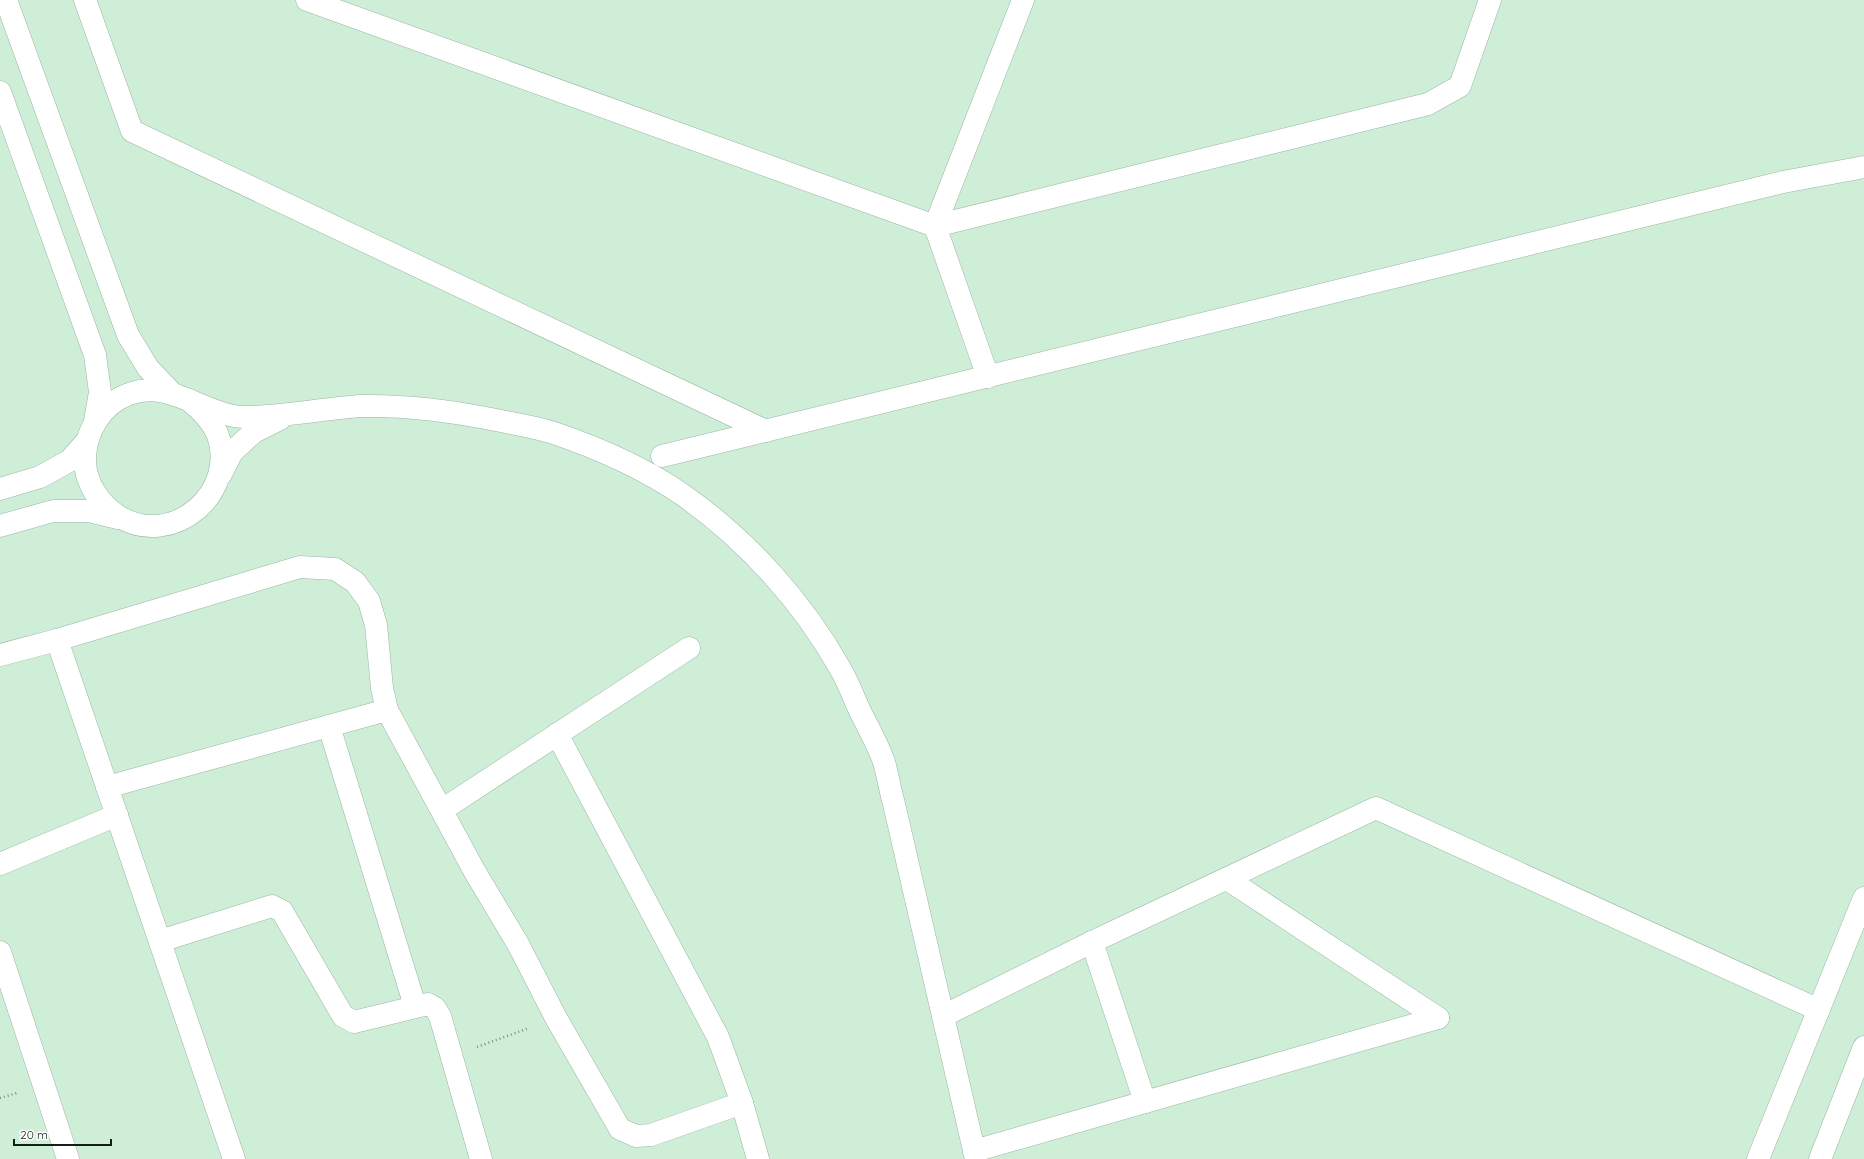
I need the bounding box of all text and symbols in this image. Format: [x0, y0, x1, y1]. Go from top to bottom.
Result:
scale bar [14, 1121, 111, 1147]
text: 20 m [20, 1127, 48, 1142]

